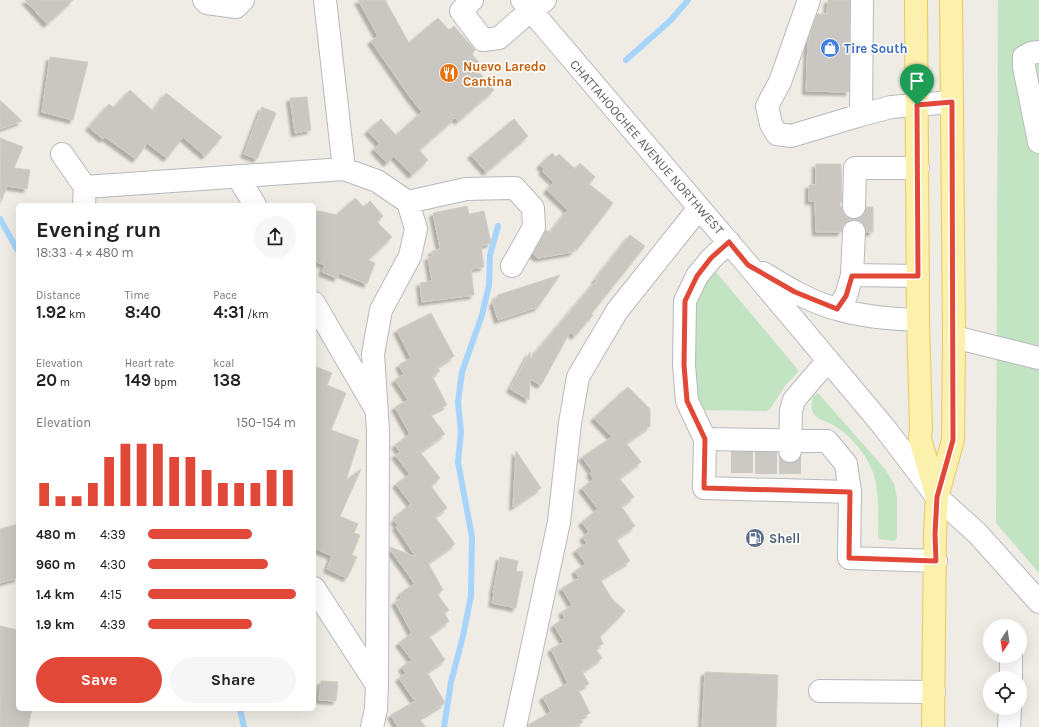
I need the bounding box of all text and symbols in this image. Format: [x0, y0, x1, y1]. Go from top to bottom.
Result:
shop icon: Tire South [819, 37, 841, 59]
place label: Tire South [844, 41, 907, 56]
street label: CHATTAHOOCHEE AVENUE NORTHWEST [567, 57, 727, 238]
place label: Nuevo Laredo Cantina [463, 59, 546, 89]
restaurant icon: Nuevo Laredo Cantina [438, 62, 460, 84]
pin [900, 64, 934, 105]
icon: arrive [906, 70, 928, 92]
button: share [254, 216, 296, 258]
text: Evening run [36, 217, 161, 243]
text: 18:33 · 4 × 480 m [36, 245, 134, 260]
text: Distance [36, 289, 80, 302]
text: Time [125, 289, 149, 302]
text: Pace [213, 289, 237, 302]
text: 1.92 [36, 302, 66, 322]
text: 8:40 [125, 302, 161, 322]
text: 4:31 [213, 302, 245, 322]
text: km [66, 308, 85, 321]
text: /km [245, 308, 269, 321]
text: Elevation [36, 357, 83, 370]
text: Heart rate [125, 357, 174, 370]
text: kcal [213, 357, 234, 370]
text: 20 [36, 370, 57, 390]
text: 149 [125, 370, 151, 390]
text: 138 [213, 370, 241, 390]
text: m [57, 376, 70, 389]
text: bpm [151, 376, 177, 389]
text: Elevation [36, 415, 91, 430]
text: 150–154 m [236, 415, 296, 430]
text: 480 m [36, 527, 76, 542]
text: 4:39 [100, 527, 125, 542]
fuel station icon: Shell [744, 527, 766, 549]
place label: Shell [769, 531, 800, 546]
text: 960 m [36, 557, 76, 572]
text: 4:30 [100, 557, 126, 572]
text: 1.4 km [36, 587, 74, 602]
text: 4:15 [100, 587, 122, 602]
text: 1.9 km [36, 617, 75, 632]
text: 4:39 [100, 617, 125, 632]
north arrow [983, 619, 1027, 663]
map controls [983, 619, 1027, 715]
button: Save [36, 657, 162, 703]
button: Share [170, 657, 296, 703]
button: locate [983, 671, 1027, 715]

